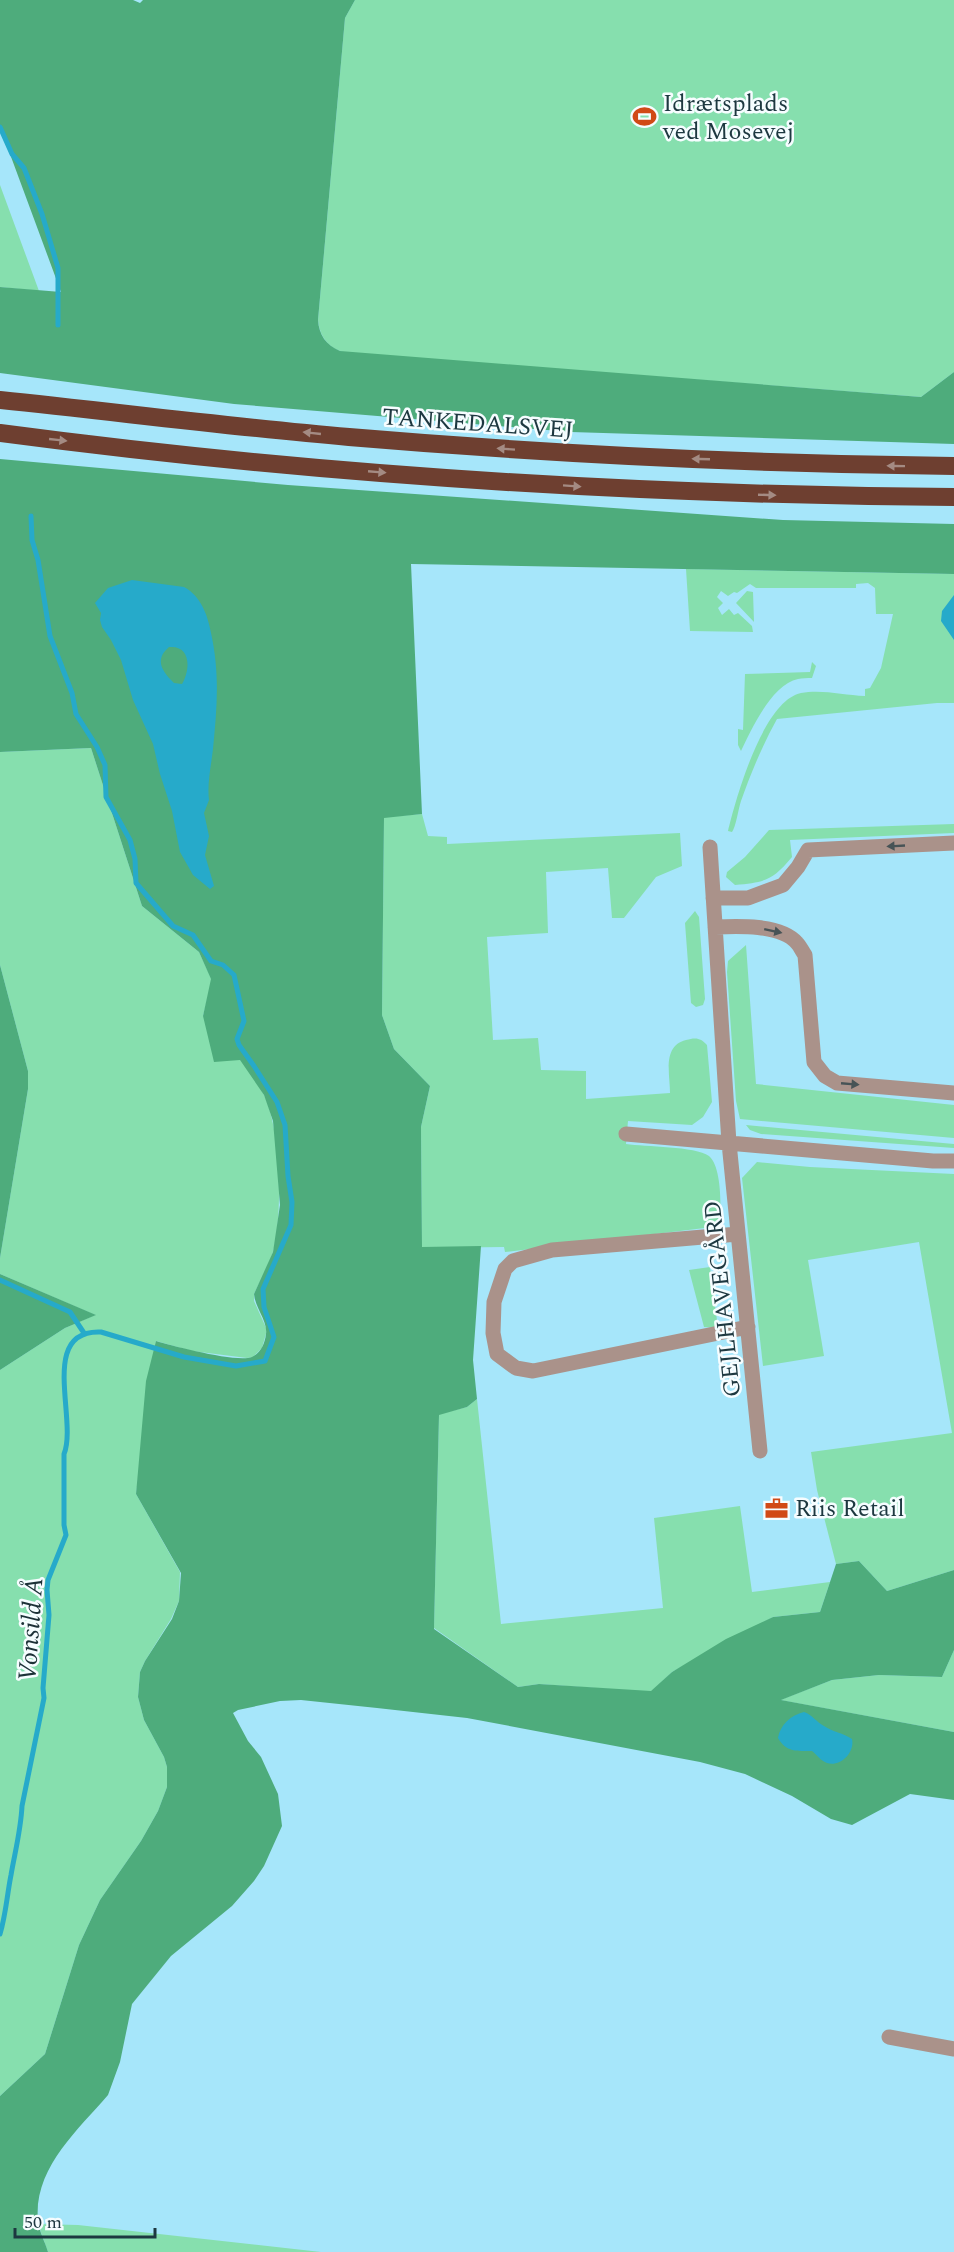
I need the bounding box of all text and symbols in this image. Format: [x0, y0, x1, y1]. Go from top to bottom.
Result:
place label: Idrætsplads ved Mosevej [662, 86, 794, 150]
sports icon: Idrætsplads ved Mosevej [632, 104, 658, 130]
street label: TANKEDALSVEJ [381, 399, 575, 449]
one-way arrow [302, 428, 321, 438]
one-way arrow [49, 435, 68, 445]
one-way arrow [496, 444, 515, 454]
one-way arrow [691, 455, 710, 464]
one-way arrow [886, 461, 905, 470]
one-way arrow [368, 468, 387, 477]
one-way arrow [562, 481, 581, 490]
one-way arrow [757, 490, 776, 499]
one-way arrow [886, 841, 905, 850]
one-way arrow [763, 927, 782, 936]
one-way arrow [841, 1079, 860, 1089]
street label: GEJLHAVEGÅRD [695, 1199, 751, 1399]
place label: Riis Retail [795, 1491, 905, 1527]
office icon: Riis Retail [764, 1495, 790, 1521]
water label: Vonsild Å [7, 1575, 55, 1683]
scale bar [15, 2201, 154, 2239]
text: 50 m [24, 2209, 62, 2236]

